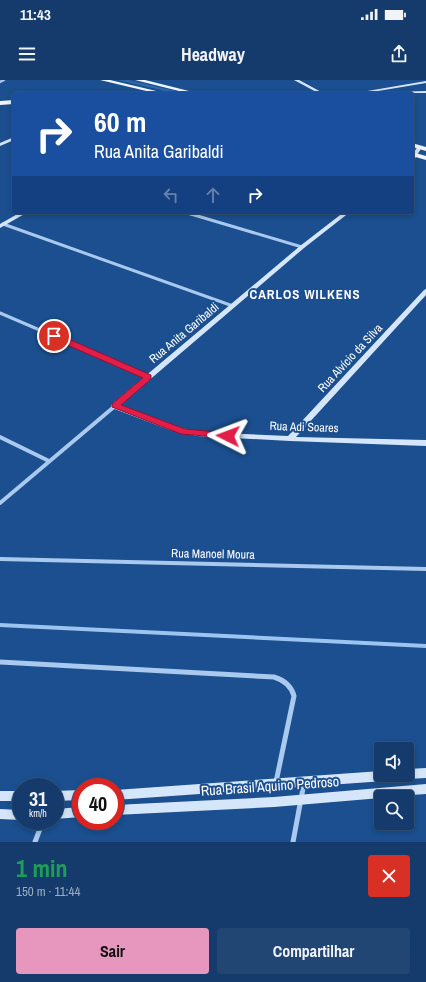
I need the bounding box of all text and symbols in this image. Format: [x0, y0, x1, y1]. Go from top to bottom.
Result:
text: 11:43 [20, 4, 51, 25]
text: Headway [181, 42, 245, 67]
icon: menu [16, 43, 38, 65]
icon: share [388, 43, 410, 65]
text: 60 m [94, 103, 146, 141]
icon: right [28, 108, 80, 160]
text: Rua Anita Garibaldi [94, 139, 224, 164]
icon: left [160, 184, 182, 206]
icon: ahead [202, 184, 224, 206]
icon: right [244, 184, 266, 206]
district label: CARLOS WILKENS [249, 286, 361, 303]
street label: Rua Anita Garibaldi [146, 299, 222, 367]
pin [37, 319, 71, 353]
street label: Rua Alvício da Silva [314, 320, 386, 396]
icon: arrive [43, 325, 65, 347]
position arrow [207, 415, 249, 457]
street label: Rua Adi Soares [269, 418, 339, 436]
street label: Rua Manoel Moura [171, 545, 255, 563]
map controls [374, 742, 414, 830]
button: sound [374, 742, 414, 782]
street label: Rua Brasil Aquino Pedroso [200, 772, 340, 800]
speed limit sign: 40 [72, 778, 124, 830]
text: 31 [29, 785, 47, 812]
button: search [374, 790, 414, 830]
text: km/h [29, 807, 47, 820]
text: 1 min [16, 852, 67, 884]
button: close [368, 855, 410, 897]
text: 150 m · 11:44 [16, 883, 80, 900]
button: Sair [16, 928, 209, 974]
button: Compartilhar [217, 928, 410, 974]

